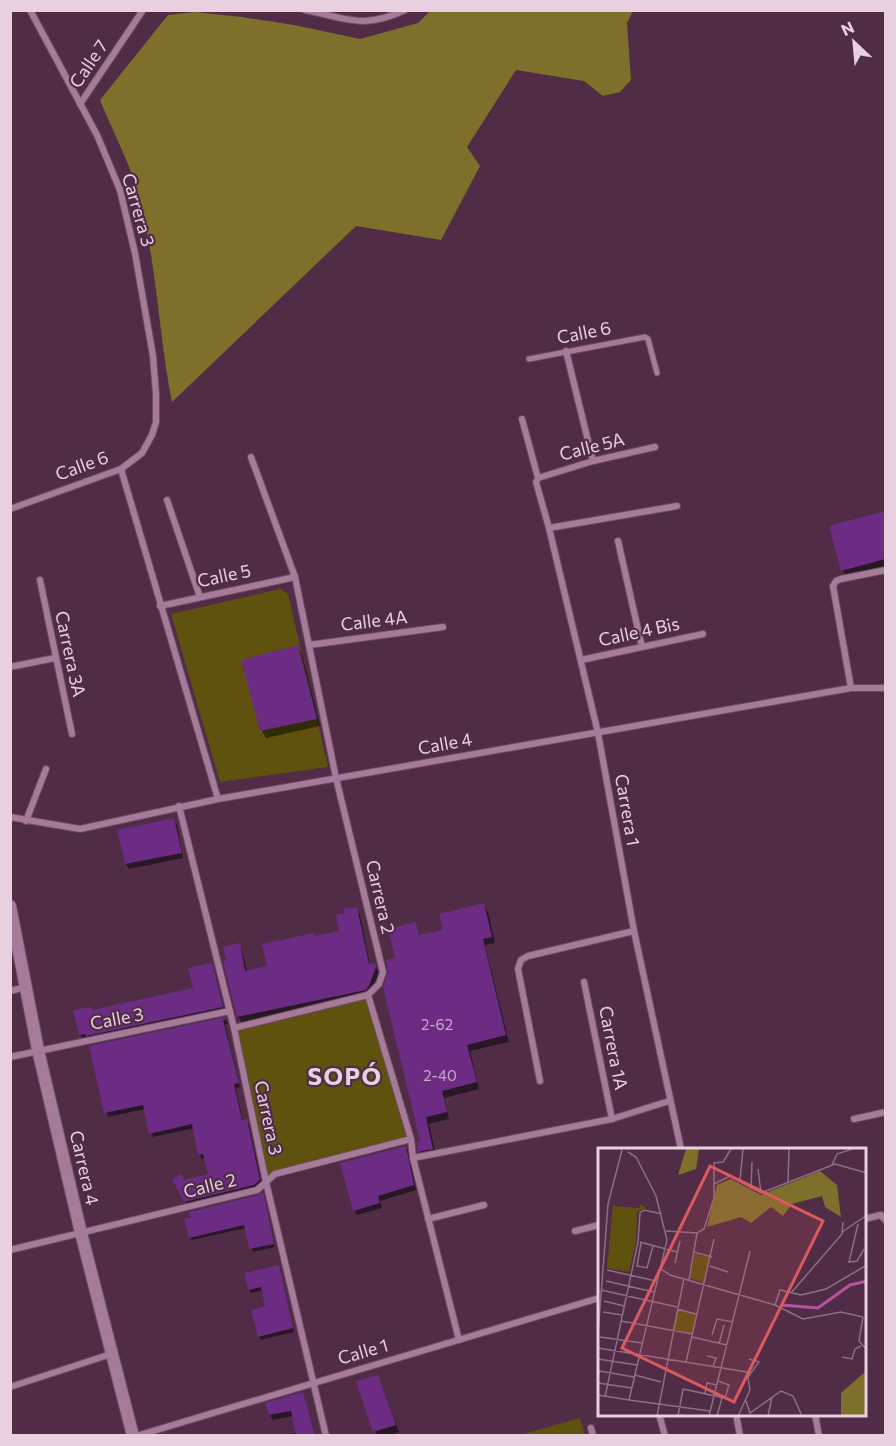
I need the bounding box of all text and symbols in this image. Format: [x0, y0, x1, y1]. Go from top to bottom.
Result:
north arrow [824, 12, 884, 72]
text: N [838, 17, 857, 39]
street label: Calle 7 [64, 35, 112, 92]
street label: Carrera 3 [118, 170, 160, 249]
street label: Calle 6 [555, 316, 613, 348]
street label: Calle 5A [557, 427, 627, 465]
street label: Calle 6 [52, 445, 111, 485]
street label: Calle 5 [195, 559, 253, 591]
street label: Calle 4A [339, 605, 409, 635]
street label: Carrera 3A [51, 609, 91, 699]
street label: Calle 4 Bis [596, 612, 681, 650]
street label: Calle 4 [416, 727, 474, 759]
street label: Carrera 1 [611, 772, 645, 848]
street label: Carrera 2 [362, 858, 400, 936]
street label: Calle 3 [88, 1002, 145, 1034]
street label: Carrera 1A [595, 1004, 633, 1092]
house number: 2-62 [421, 1015, 453, 1033]
district label: SOPÓ [307, 1061, 383, 1090]
house number: 2-40 [423, 1066, 457, 1084]
street label: Carrera 3 [250, 1079, 288, 1157]
street label: Carrera 4 [66, 1128, 104, 1207]
inset map [598, 1148, 866, 1416]
street label: Calle 2 [181, 1168, 239, 1202]
street label: Calle 1 [335, 1333, 391, 1369]

